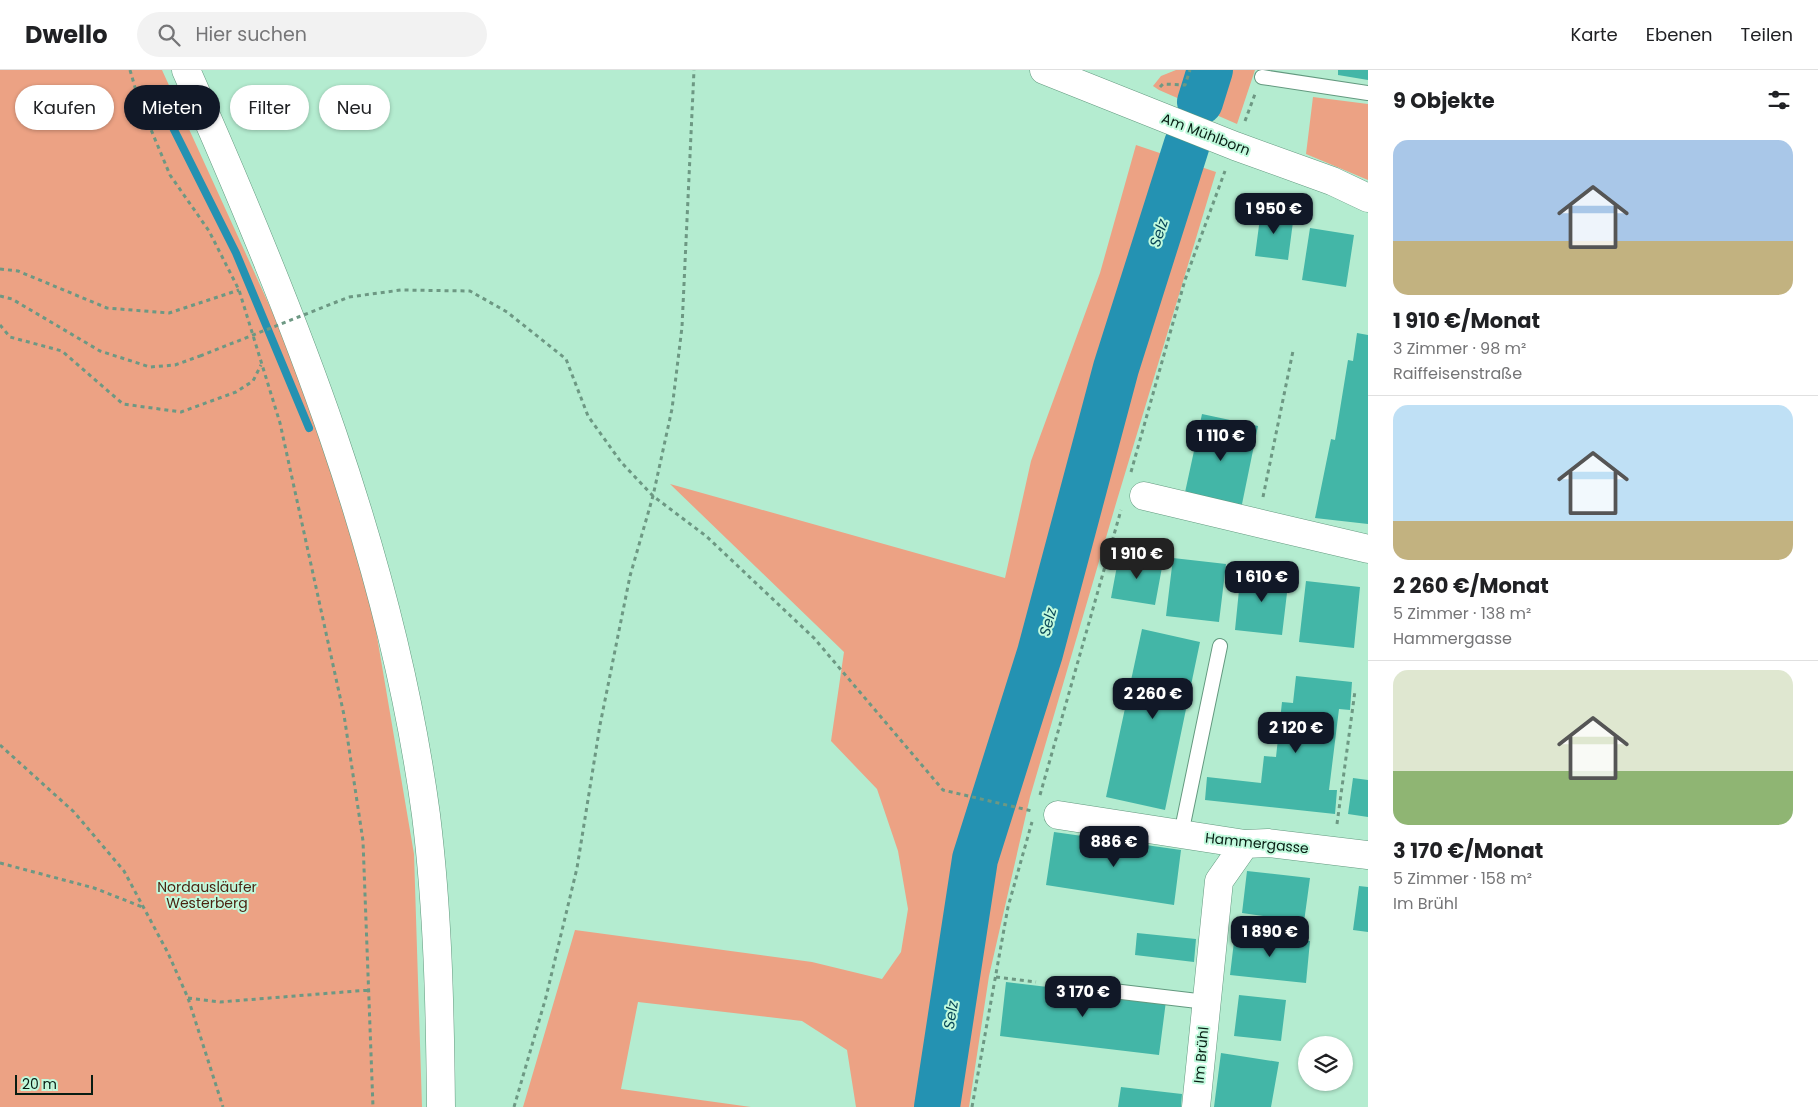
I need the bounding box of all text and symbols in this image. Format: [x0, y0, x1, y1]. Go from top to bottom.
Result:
search box [137, 12, 487, 57]
text: Dwello [25, 18, 107, 51]
icon: search [155, 21, 183, 49]
text: Hier suchen [195, 21, 307, 48]
text: Karte [1570, 22, 1618, 47]
text: Ebenen [1646, 22, 1713, 47]
text: Teilen [1741, 22, 1793, 47]
chip: Kaufen [15, 85, 114, 130]
chip: Mieten [124, 85, 220, 130]
chip: Filter [230, 85, 309, 130]
chip: Neu [319, 85, 390, 130]
text: 9 Objekte [1393, 86, 1495, 115]
icon: filters [1765, 86, 1793, 114]
street label: Am Mühlborn [1159, 108, 1253, 160]
icon: home [1548, 172, 1638, 262]
pin: 1 950 € [1228, 192, 1320, 235]
text: 1 950 € [1246, 197, 1302, 220]
water label: Selz [1144, 216, 1173, 250]
text: 1 910 €/Monat [1393, 306, 1540, 335]
text: 3 Zimmer · 98 m² [1393, 337, 1526, 360]
text: Raiffeisenstraße [1393, 362, 1522, 385]
pin: 1 110 € [1175, 420, 1267, 462]
text: 1 110 € [1197, 424, 1245, 447]
icon: home [1548, 438, 1638, 528]
pin: 1 910 € [1091, 538, 1183, 580]
text: 1 910 € [1111, 542, 1163, 565]
pin: 1 610 € [1216, 560, 1308, 603]
text: 1 610 € [1236, 565, 1288, 588]
text: 2 260 €/Monat [1393, 571, 1549, 600]
text: 5 Zimmer · 138 m² [1393, 602, 1531, 625]
water label: Selz [1034, 605, 1061, 638]
text: Hammergasse [1393, 627, 1512, 650]
pin: 2 260 € [1107, 678, 1199, 720]
text: 2 260 € [1124, 682, 1182, 705]
icon: home [1548, 703, 1638, 793]
pin: 2 120 € [1250, 712, 1342, 754]
text: 2 120 € [1269, 716, 1323, 739]
pin: 886 € [1079, 826, 1149, 868]
street label: Hammergasse [1204, 828, 1310, 858]
text: 886 € [1090, 830, 1138, 853]
text: 3 170 €/Monat [1393, 836, 1543, 865]
text: 5 Zimmer · 158 m² [1393, 867, 1532, 890]
park label: Nordausläufer Westerberg [157, 877, 257, 913]
text: Im Brühl [1393, 892, 1458, 915]
pin: 1 890 € [1224, 916, 1316, 958]
text: 1 890 € [1242, 920, 1298, 943]
pin: 3 170 € [1037, 976, 1129, 1018]
text: 3 170 € [1056, 980, 1110, 1003]
water label: Selz [938, 999, 963, 1031]
street label: Im Brühl [1189, 1026, 1213, 1084]
map controls [1298, 1036, 1353, 1091]
button: layers [1298, 1036, 1353, 1091]
scale bar [15, 1072, 92, 1095]
text: 20 m [22, 1074, 57, 1094]

